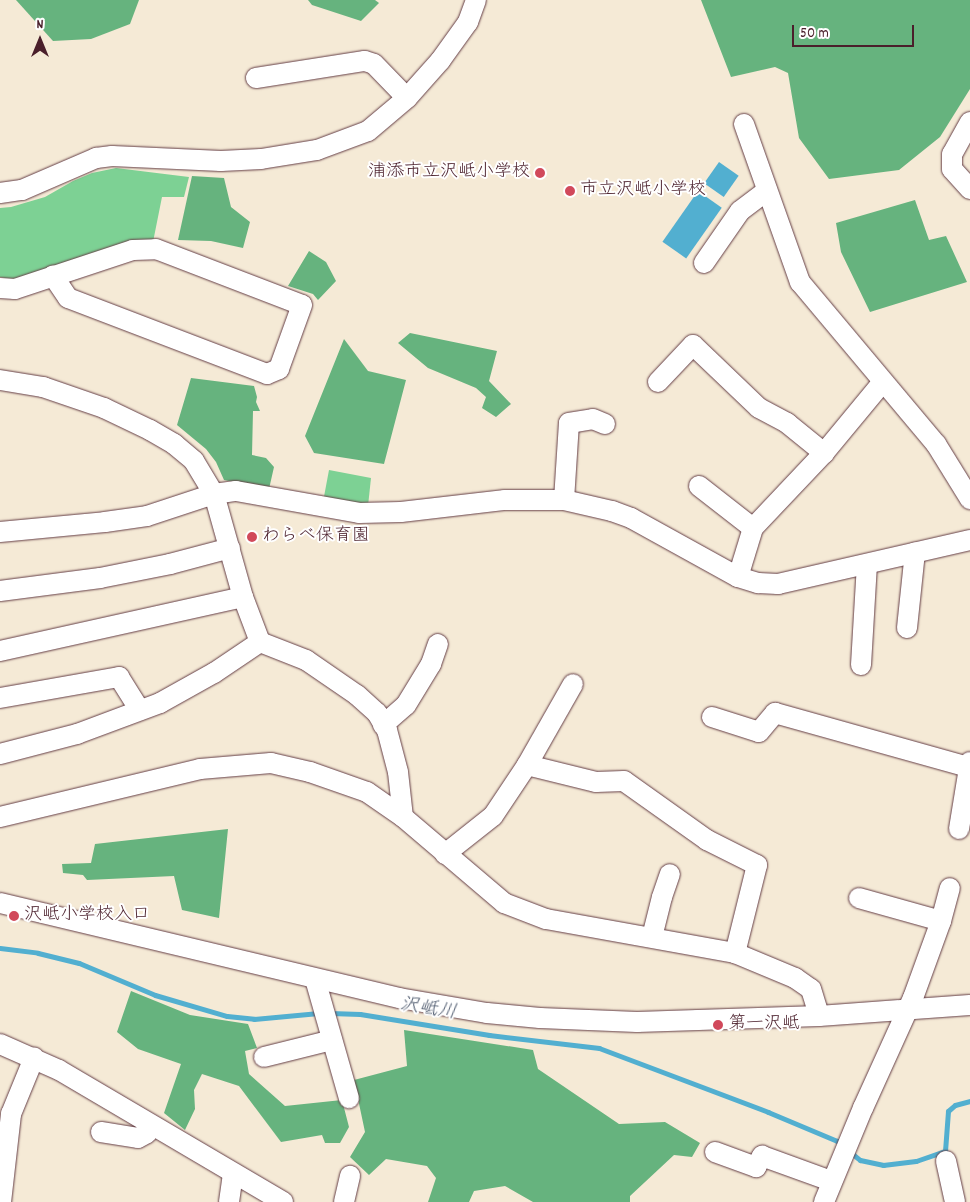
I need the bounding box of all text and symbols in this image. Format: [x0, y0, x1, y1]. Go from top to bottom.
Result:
north arrow [15, 15, 65, 65]
text: N [37, 15, 43, 35]
scale bar [795, 15, 918, 47]
text: 50 m [800, 23, 829, 45]
place label: 浦添市立沢岻小学校 [368, 162, 530, 184]
marker: 浦添市立沢岻小学校 [534, 167, 546, 179]
place label: 市立沢岻小学校 [580, 180, 706, 202]
marker: 市立沢岻小学校 [564, 185, 576, 197]
place label: わらべ保育園 [262, 526, 370, 548]
marker: わらべ保育園 [246, 531, 258, 543]
place label: 沢岻小学校入口 [24, 905, 150, 927]
marker: 沢岻小学校入口 [8, 910, 20, 922]
water label: 沢岻川 [398, 994, 458, 1026]
place label: 第一沢岻 [728, 1014, 800, 1036]
marker: 第一沢岻 [712, 1019, 724, 1031]

